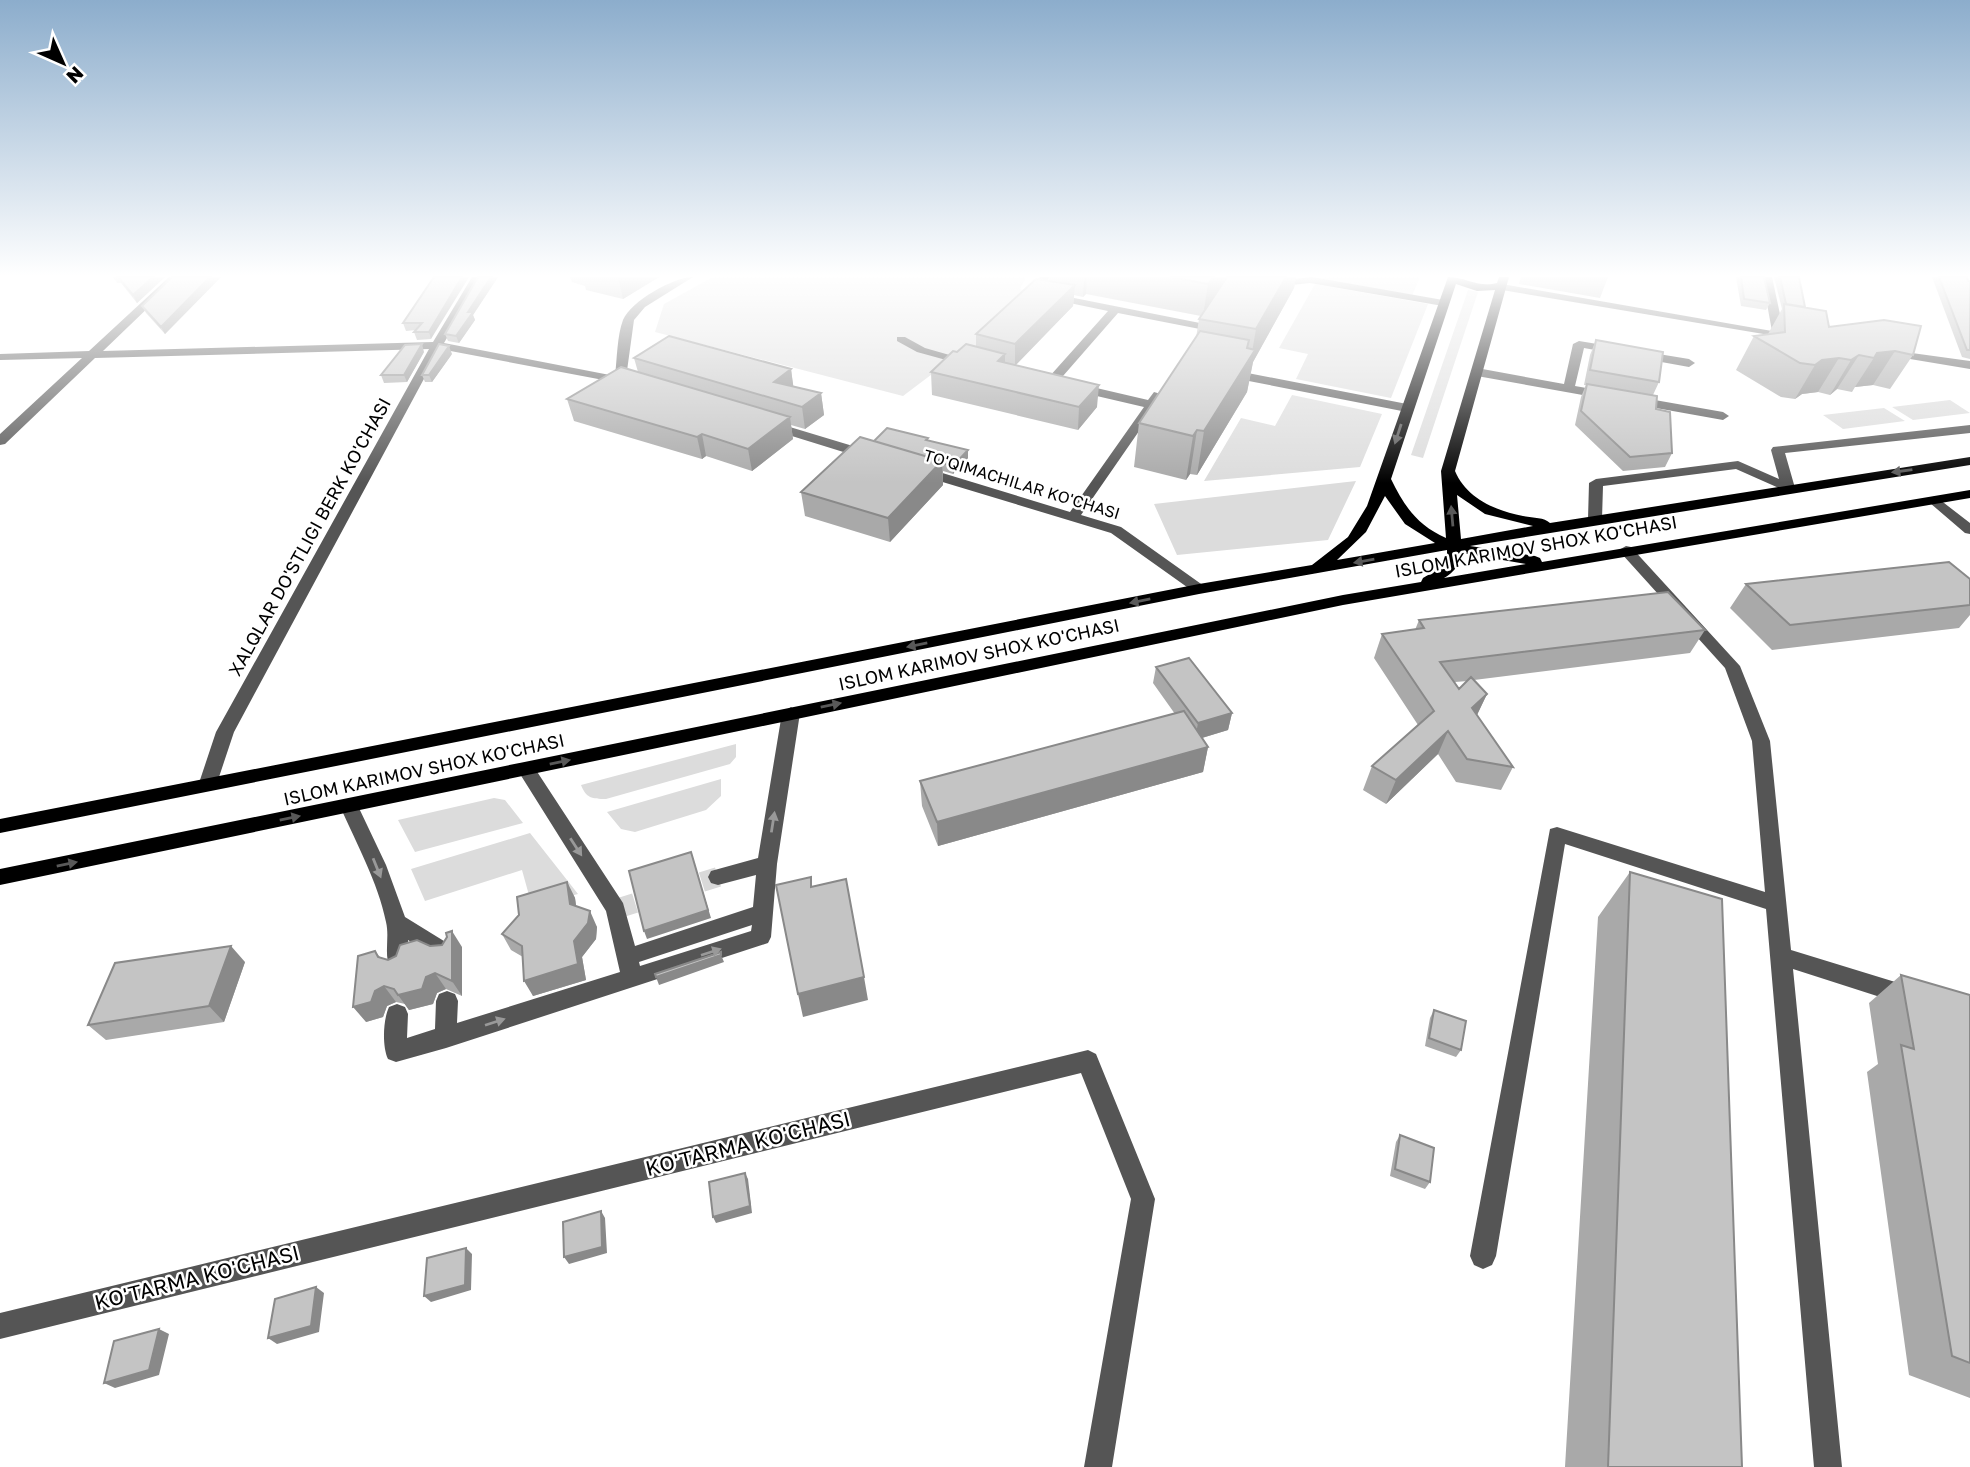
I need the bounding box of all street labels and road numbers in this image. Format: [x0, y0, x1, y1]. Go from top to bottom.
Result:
street label: XALQLAR DO'STLIGI BERK KO'CHASI [223, 394, 395, 679]
street label: TO'QIMACHILAR KO'CHASI [921, 445, 1123, 523]
street label: ISLOM KARIMOV SHOX KO'CHASI [1393, 510, 1679, 582]
street label: ISLOM KARIMOV SHOX KO'CHASI [836, 613, 1121, 695]
street label: ISLOM KARIMOV SHOX KO'CHASI [281, 728, 566, 810]
street label: KO'TARMA KO'CHASI [643, 1105, 853, 1181]
street label: KO'TARMA KO'CHASI [92, 1239, 302, 1315]

